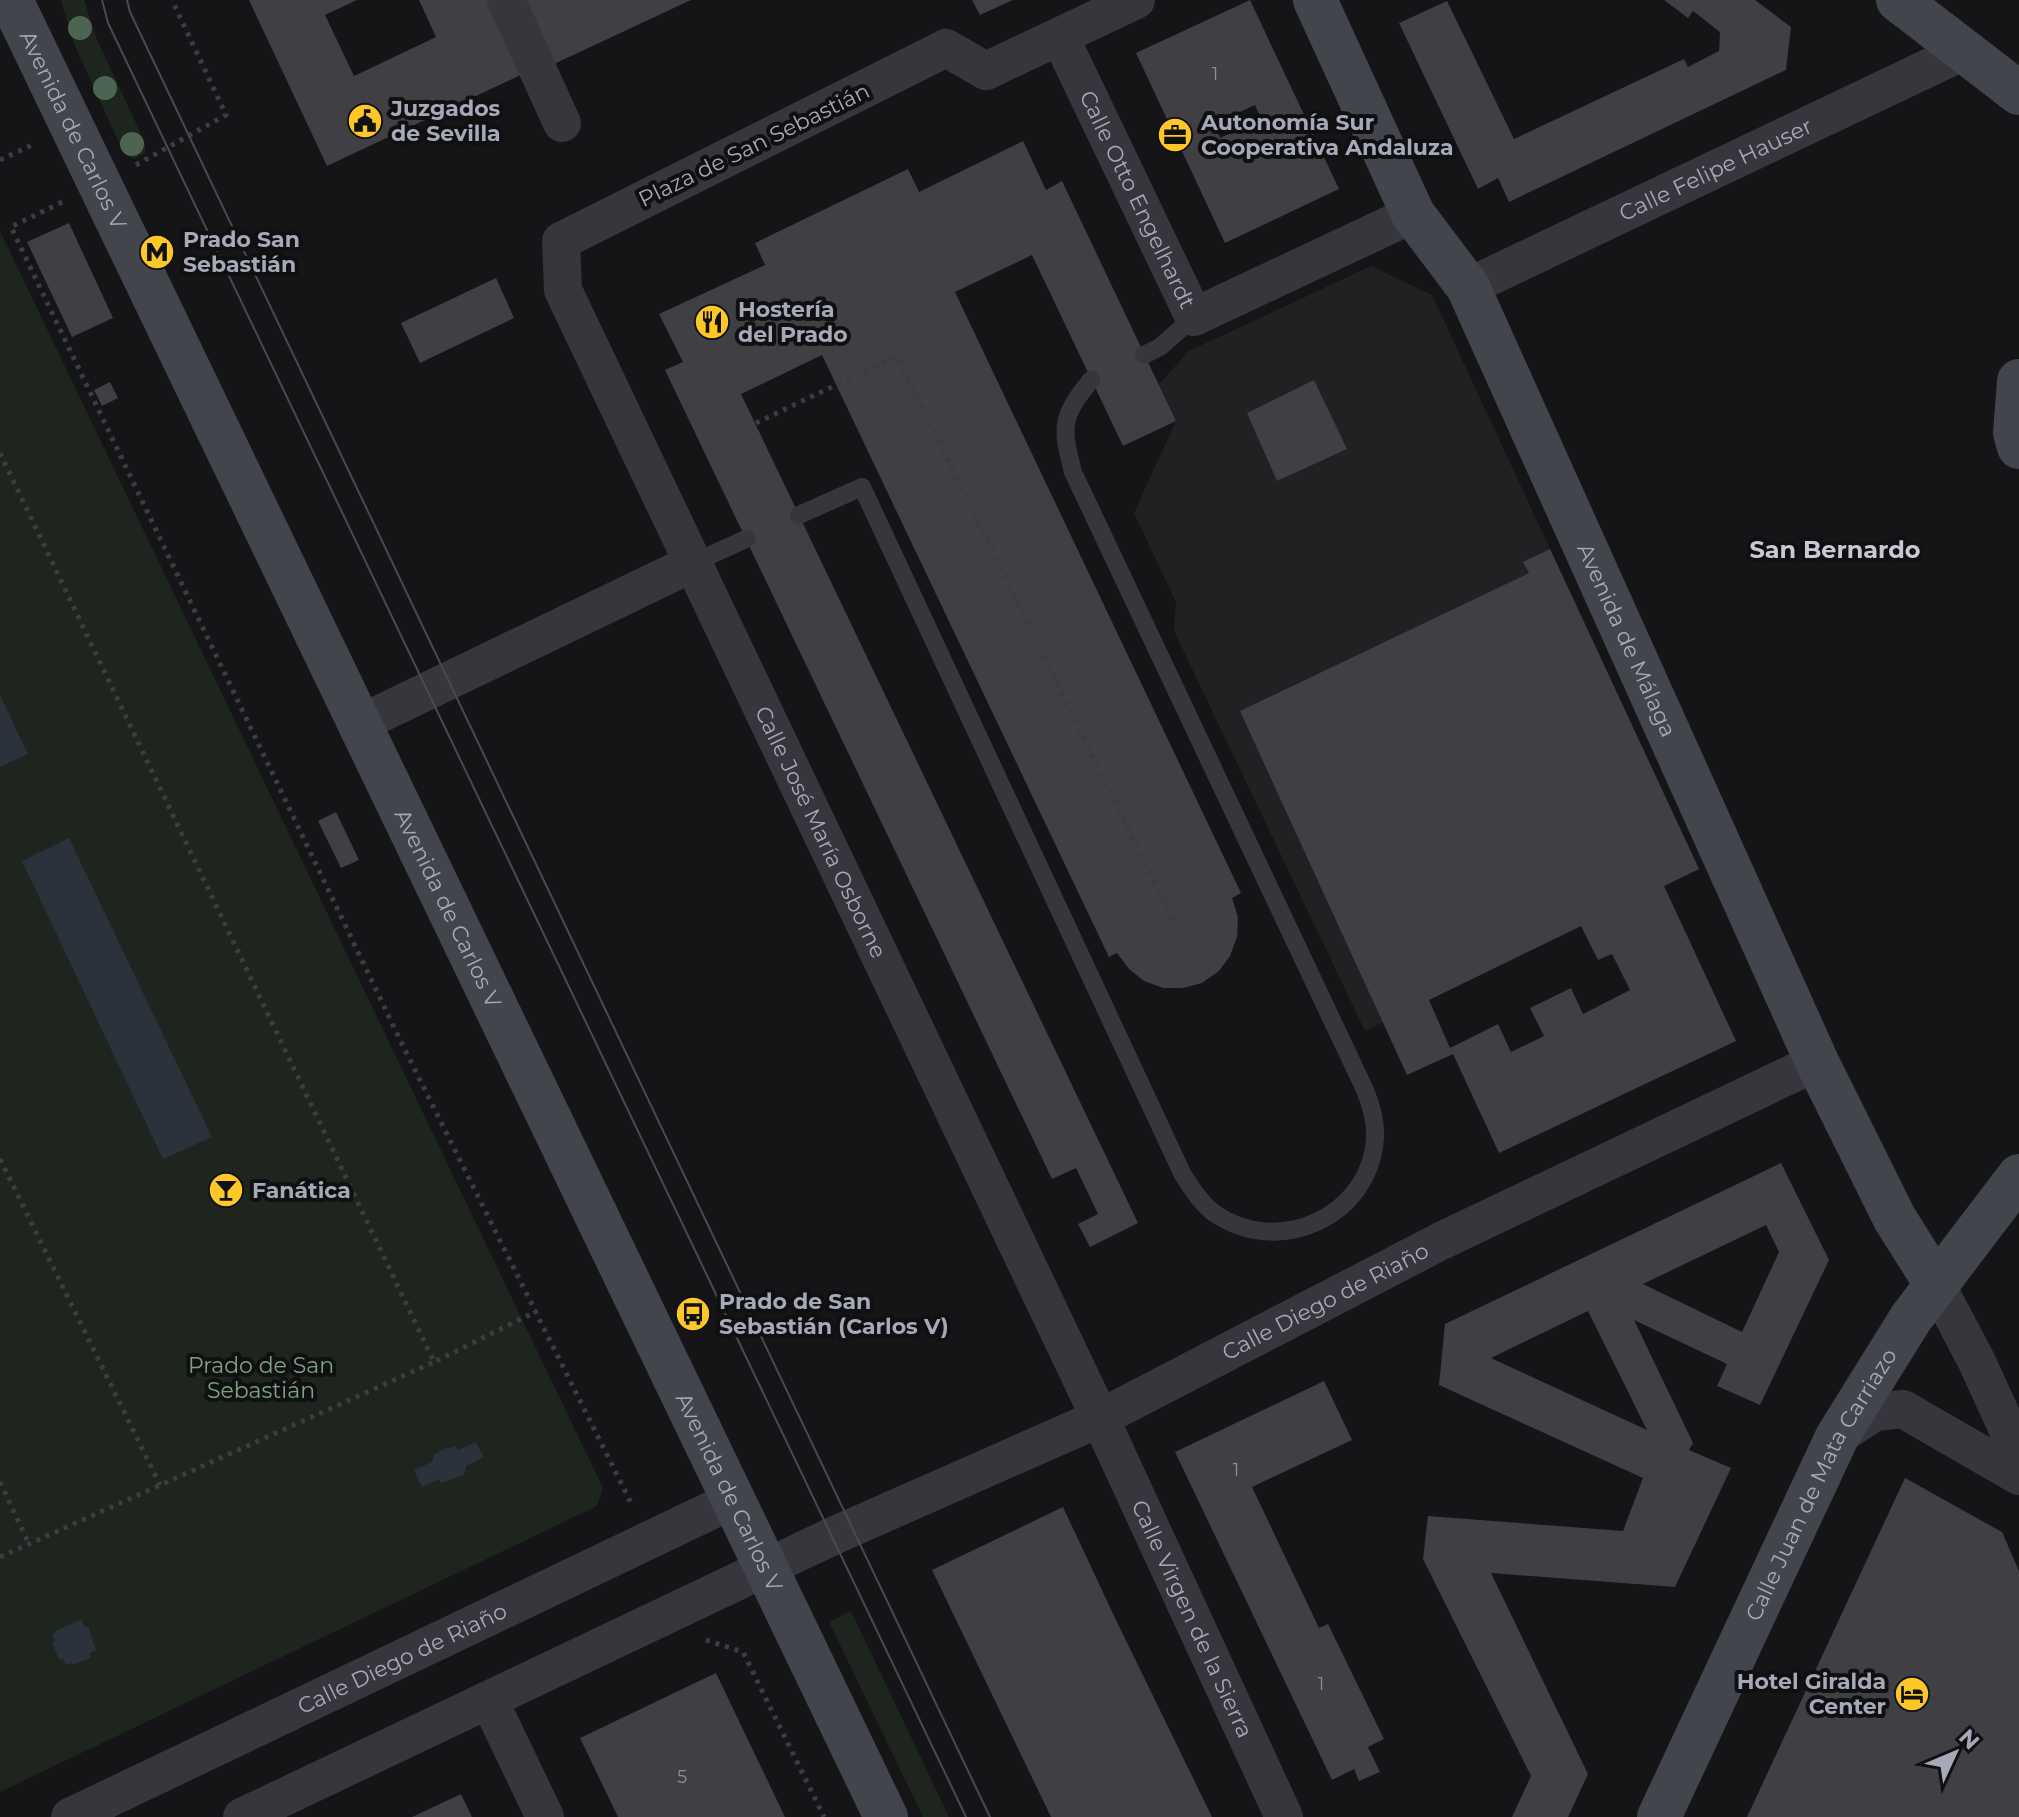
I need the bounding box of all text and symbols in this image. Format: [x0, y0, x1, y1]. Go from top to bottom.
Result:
street label: Avenida de Carlos V [14, 26, 133, 234]
house number: 1 [1212, 63, 1218, 85]
street label: Plaza de San Sebastián [634, 77, 874, 213]
street label: Calle Otto Engelhardt [1074, 86, 1201, 313]
place label: Juzgados de Sevilla [390, 95, 501, 147]
public building icon: Juzgados de Sevilla [346, 102, 384, 140]
place label: Autonomía Sur Cooperativa Andaluza [1200, 109, 1453, 161]
street label: Calle Felipe Hauser [1615, 112, 1816, 227]
office icon: Autonomía Sur Cooperativa Andaluza [1156, 116, 1194, 154]
place label: Prado San Sebastián [183, 226, 300, 278]
metro station icon: Prado San Sebastián [138, 233, 176, 271]
place label: Hostería del Prado [738, 296, 848, 348]
restaurant icon: Hostería del Prado [693, 303, 731, 341]
district label: San Bernardo [1749, 535, 1921, 564]
street label: Avenida de Málaga [1572, 539, 1682, 741]
street label: Calle José María Osborne [749, 701, 893, 962]
street label: Avenida de Carlos V [389, 804, 508, 1012]
bar icon: Fanática [207, 1171, 245, 1209]
place label: Fanática [252, 1177, 351, 1204]
street label: Calle Diego de Riaño [1217, 1236, 1433, 1366]
place label: Prado de San Sebastián (Carlos V) [719, 1288, 949, 1340]
bus stop icon: Prado de San Sebastián (Carlos V) [674, 1295, 712, 1333]
street label: Calle Juan de Mata Carriazo [1739, 1343, 1902, 1625]
park label: Prado de San Sebastián [188, 1352, 334, 1404]
street label: Avenida de Carlos V [670, 1388, 789, 1596]
house number: 1 [1233, 1459, 1239, 1481]
street label: Calle Virgen de la Sierra [1126, 1495, 1259, 1742]
street label: Calle Diego de Riaño [293, 1597, 511, 1720]
place label: Hotel Giralda Center [1737, 1668, 1886, 1720]
house number: 1 [1318, 1673, 1324, 1695]
hotel icon: Hotel Giralda Center [1893, 1675, 1931, 1713]
north arrow [1915, 1713, 1995, 1793]
text: N [1953, 1724, 1985, 1755]
house number: 5 [677, 1766, 687, 1788]

